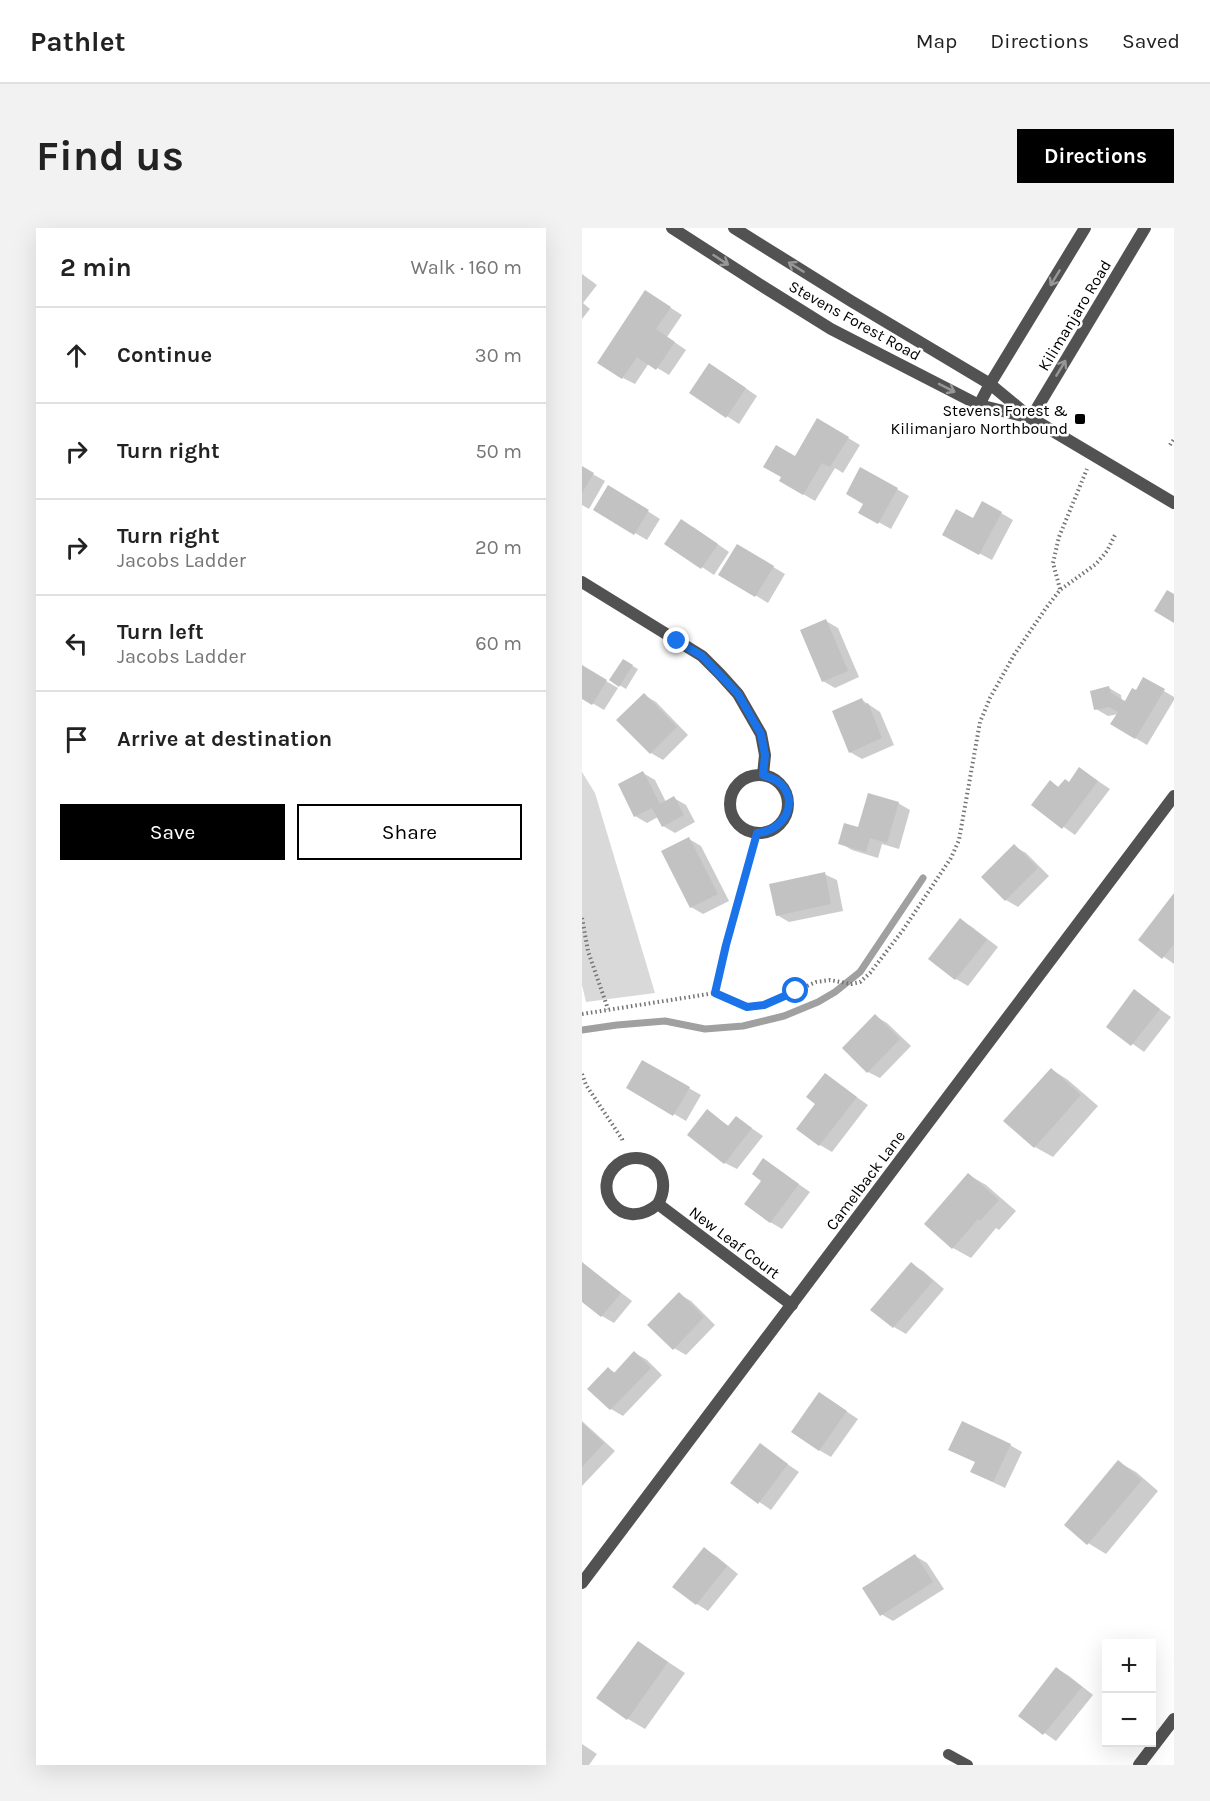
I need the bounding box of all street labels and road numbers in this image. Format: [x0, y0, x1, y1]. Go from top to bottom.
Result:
street label: Kilimanjaro Road [1034, 256, 1115, 374]
street label: Stevens Forest Road [786, 276, 924, 365]
street label: Camelback Lane [822, 1127, 909, 1234]
street label: New Leaf Court [686, 1202, 784, 1283]

